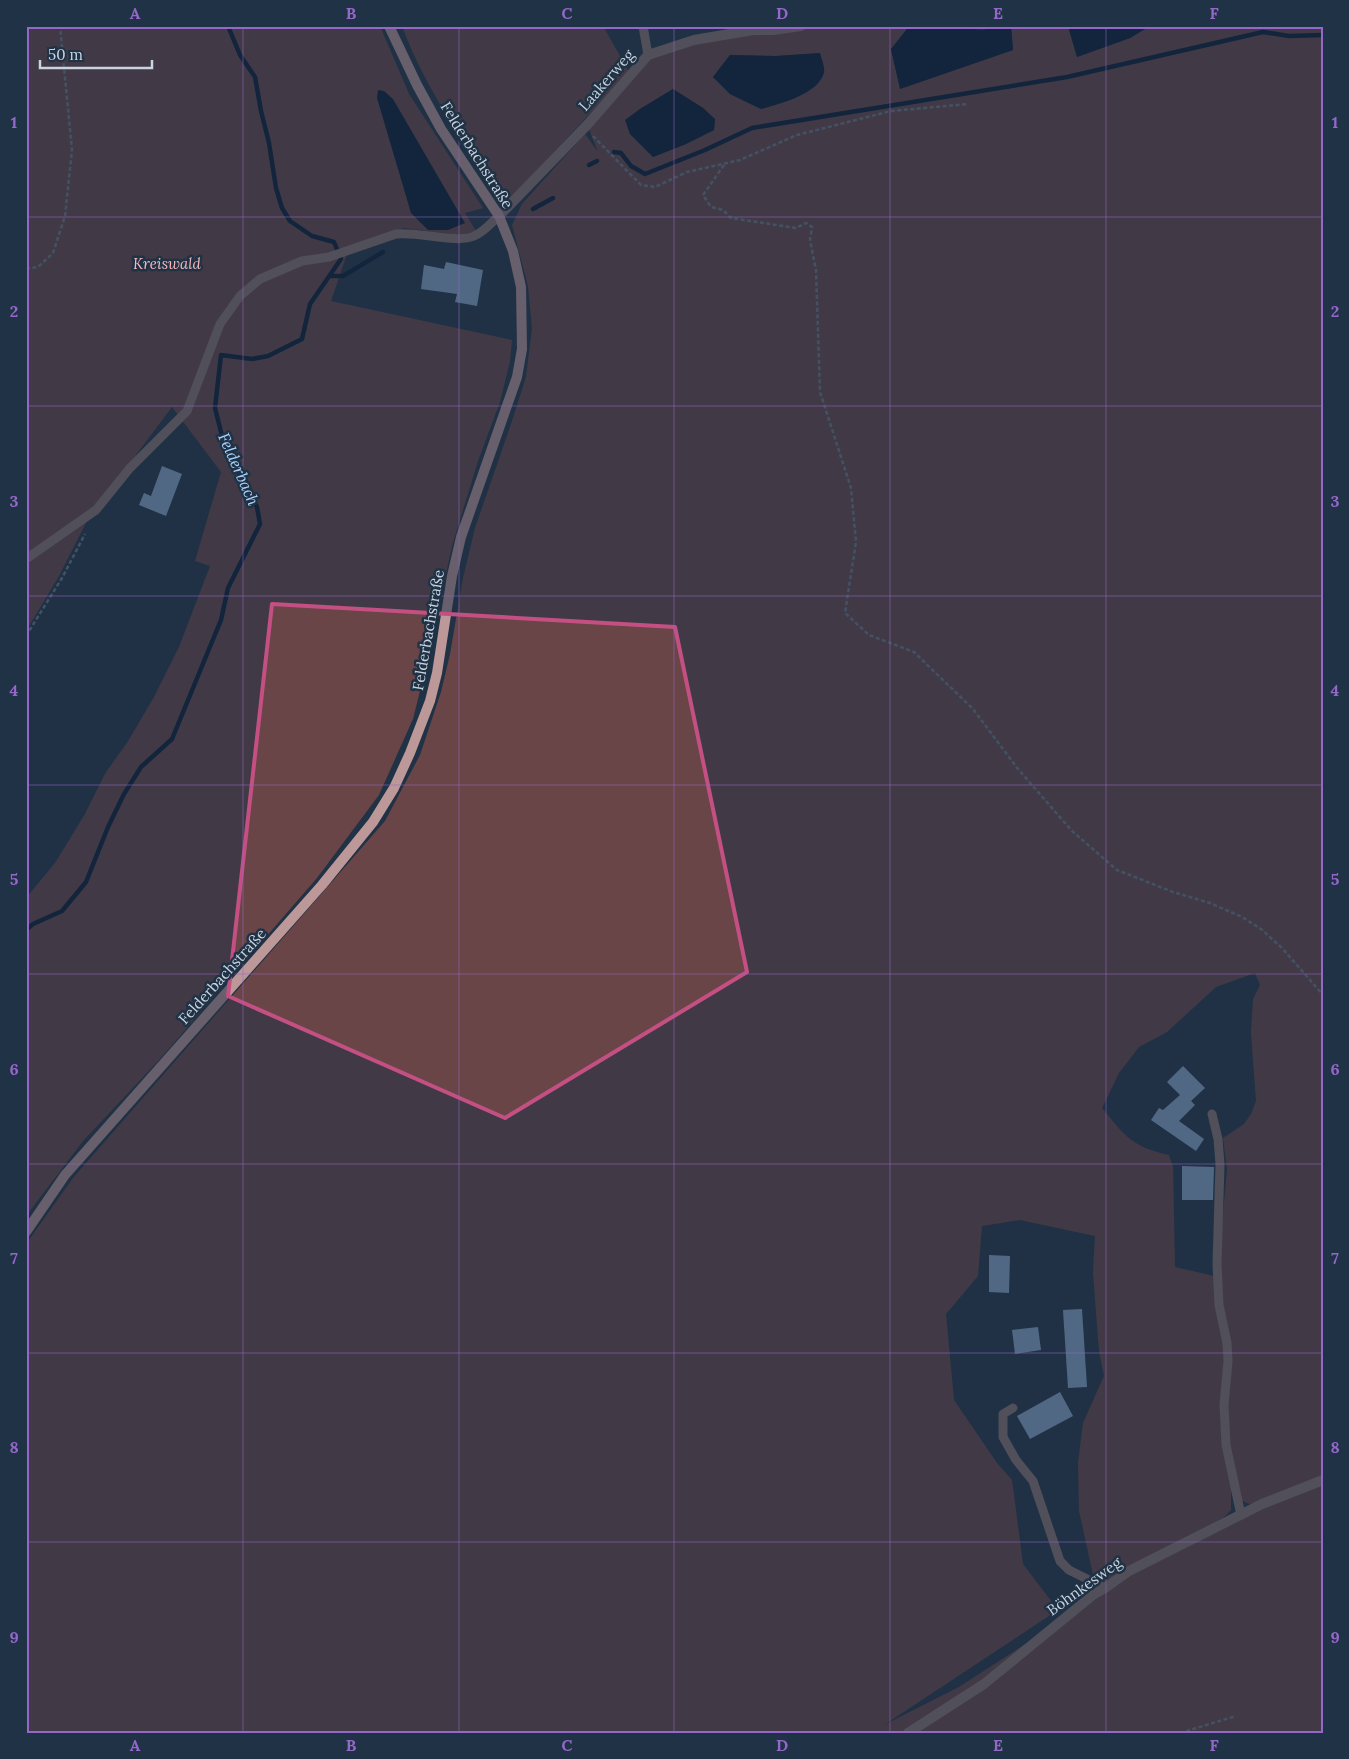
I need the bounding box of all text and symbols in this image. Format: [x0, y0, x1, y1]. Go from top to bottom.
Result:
text: A [130, 3, 141, 23]
text: B [346, 3, 357, 23]
text: C [561, 3, 573, 23]
text: D [776, 3, 788, 23]
text: E [993, 3, 1003, 23]
text: F [1209, 3, 1219, 23]
scale bar [40, 38, 152, 70]
text: 50 m [48, 45, 83, 64]
street label: Laakerweg [574, 45, 638, 115]
street label: Felderbachstraße [437, 98, 517, 212]
text: 1 [11, 112, 17, 132]
text: 1 [1332, 112, 1338, 132]
park label: Kreiswald [133, 254, 202, 273]
text: 2 [10, 301, 18, 321]
text: 2 [1331, 301, 1339, 321]
water label: Felderbach [214, 429, 264, 509]
text: 3 [10, 491, 19, 511]
text: 3 [1331, 491, 1340, 511]
street label: Felderbachstraße [408, 568, 448, 692]
text: 4 [10, 680, 19, 700]
text: 4 [1331, 680, 1340, 700]
text: 5 [10, 869, 19, 889]
text: 5 [1331, 869, 1340, 889]
street label: Felderbachstraße [174, 924, 270, 1028]
text: 6 [9, 1059, 19, 1079]
text: 6 [1330, 1059, 1340, 1079]
text: 7 [10, 1248, 18, 1268]
text: 7 [1331, 1248, 1339, 1268]
text: 8 [9, 1437, 19, 1457]
text: 8 [1330, 1437, 1340, 1457]
street label: Böhnkesweg [1043, 1552, 1126, 1619]
text: 9 [9, 1627, 19, 1647]
text: 9 [1330, 1627, 1340, 1647]
text: A [130, 1735, 141, 1755]
text: B [346, 1735, 357, 1755]
text: C [561, 1735, 573, 1755]
text: D [776, 1735, 788, 1755]
text: E [993, 1735, 1003, 1755]
text: F [1209, 1735, 1219, 1755]

